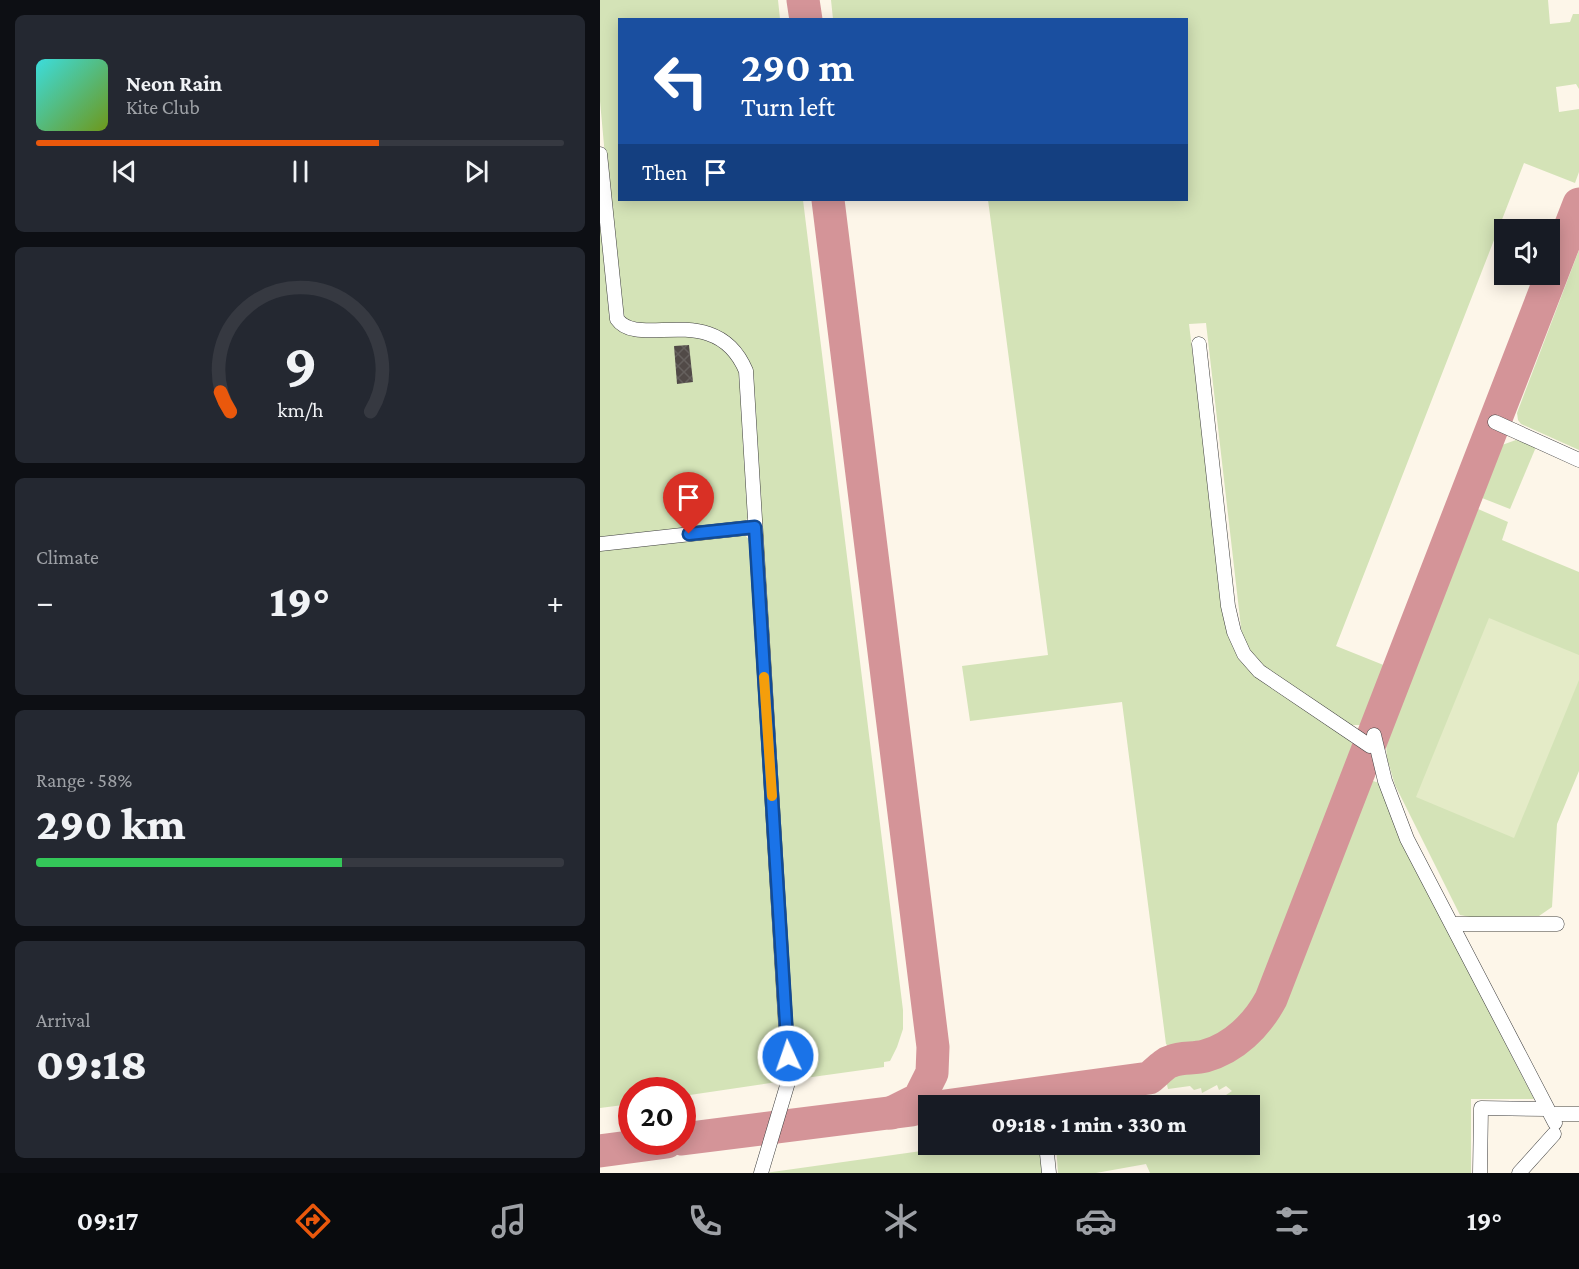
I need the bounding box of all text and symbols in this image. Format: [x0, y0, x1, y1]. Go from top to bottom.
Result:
icon: left [642, 42, 720, 120]
text: 290 m [741, 43, 854, 90]
text: Neon Rain [126, 71, 222, 96]
text: Turn left [741, 92, 835, 122]
text: Kite Club [126, 96, 200, 118]
icon: previous [108, 155, 141, 188]
icon: pause [284, 155, 317, 188]
icon: next [460, 155, 493, 188]
icon: arrive [699, 156, 732, 189]
text: Then [642, 160, 687, 185]
map controls [1494, 219, 1560, 285]
button: sound [1494, 219, 1560, 285]
text: 9 [283, 330, 317, 399]
text: km/h [277, 398, 324, 422]
pin [663, 472, 714, 534]
icon: arrive [672, 481, 705, 514]
text: Climate [36, 546, 99, 568]
text: 19° [270, 576, 330, 626]
text: − [36, 583, 53, 620]
text: + [547, 583, 564, 620]
text: Range · 58% [36, 769, 132, 791]
text: 290 km [36, 799, 186, 849]
text: Arrival [36, 1009, 90, 1031]
position arrow [756, 1024, 820, 1088]
text: 09:18 [36, 1039, 147, 1089]
speed limit sign: 20 [618, 1077, 696, 1155]
text: 09:18 · 1 min · 330 m [992, 1112, 1186, 1137]
icon: directions [292, 1200, 334, 1242]
icon: music [488, 1200, 530, 1242]
icon: phone [684, 1200, 726, 1242]
icon: climate [880, 1200, 922, 1242]
icon: car [1075, 1200, 1117, 1242]
icon: filters [1271, 1200, 1313, 1242]
text: 09:17 [77, 1206, 139, 1236]
text: 19° [1467, 1206, 1502, 1236]

